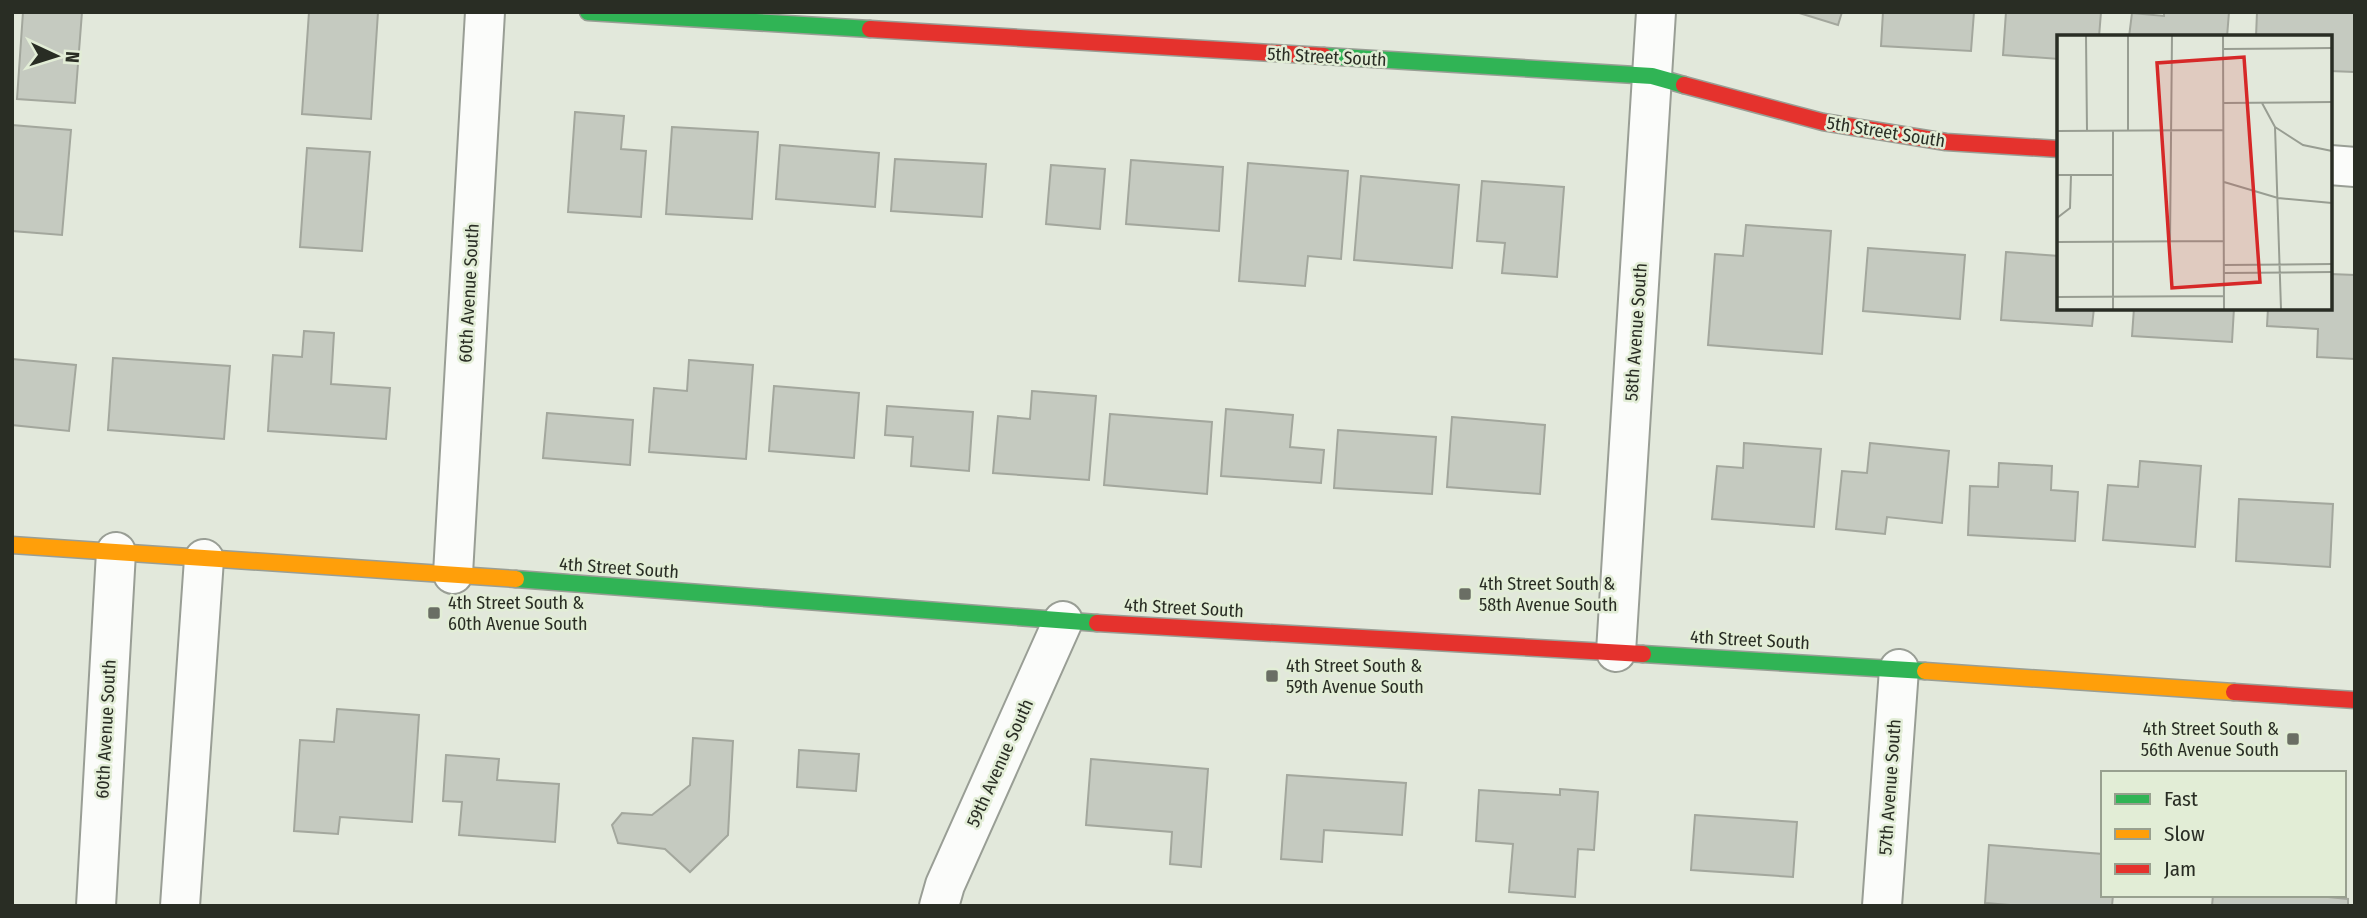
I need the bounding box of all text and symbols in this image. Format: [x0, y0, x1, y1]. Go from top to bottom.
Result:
north arrow [21, 21, 91, 91]
inset map [2057, 35, 2332, 310]
street label: 5th Street South [1267, 43, 1387, 71]
text: N [61, 51, 84, 64]
street label: 5th Street South [1825, 112, 1947, 152]
street label: 60th Avenue South [454, 223, 484, 363]
street label: 58th Avenue South [1620, 262, 1652, 402]
street label: 4th Street South [558, 553, 680, 583]
place label: 4th Street South & 58th Avenue South [1479, 573, 1617, 616]
marker: 4th Street South & 58th Avenue South [1457, 586, 1473, 602]
place label: 4th Street South & 60th Avenue South [448, 592, 587, 635]
street label: 4th Street South [1124, 594, 1244, 622]
marker: 4th Street South & 60th Avenue South [426, 605, 442, 621]
street label: 4th Street South [1690, 626, 1810, 654]
place label: 4th Street South & 59th Avenue South [1286, 655, 1424, 698]
street label: 60th Avenue South [91, 659, 121, 799]
marker: 4th Street South & 59th Avenue South [1264, 668, 1280, 684]
street label: 59th Avenue South [962, 696, 1038, 830]
street label: 57th Avenue South [1874, 718, 1906, 856]
place label: 4th Street South & 56th Avenue South [2141, 718, 2279, 761]
marker: 4th Street South & 56th Avenue South [2285, 731, 2301, 747]
legend [2101, 771, 2346, 897]
text: Fast [2164, 786, 2198, 812]
text: Slow [2164, 821, 2205, 847]
text: Jam [2164, 856, 2196, 882]

